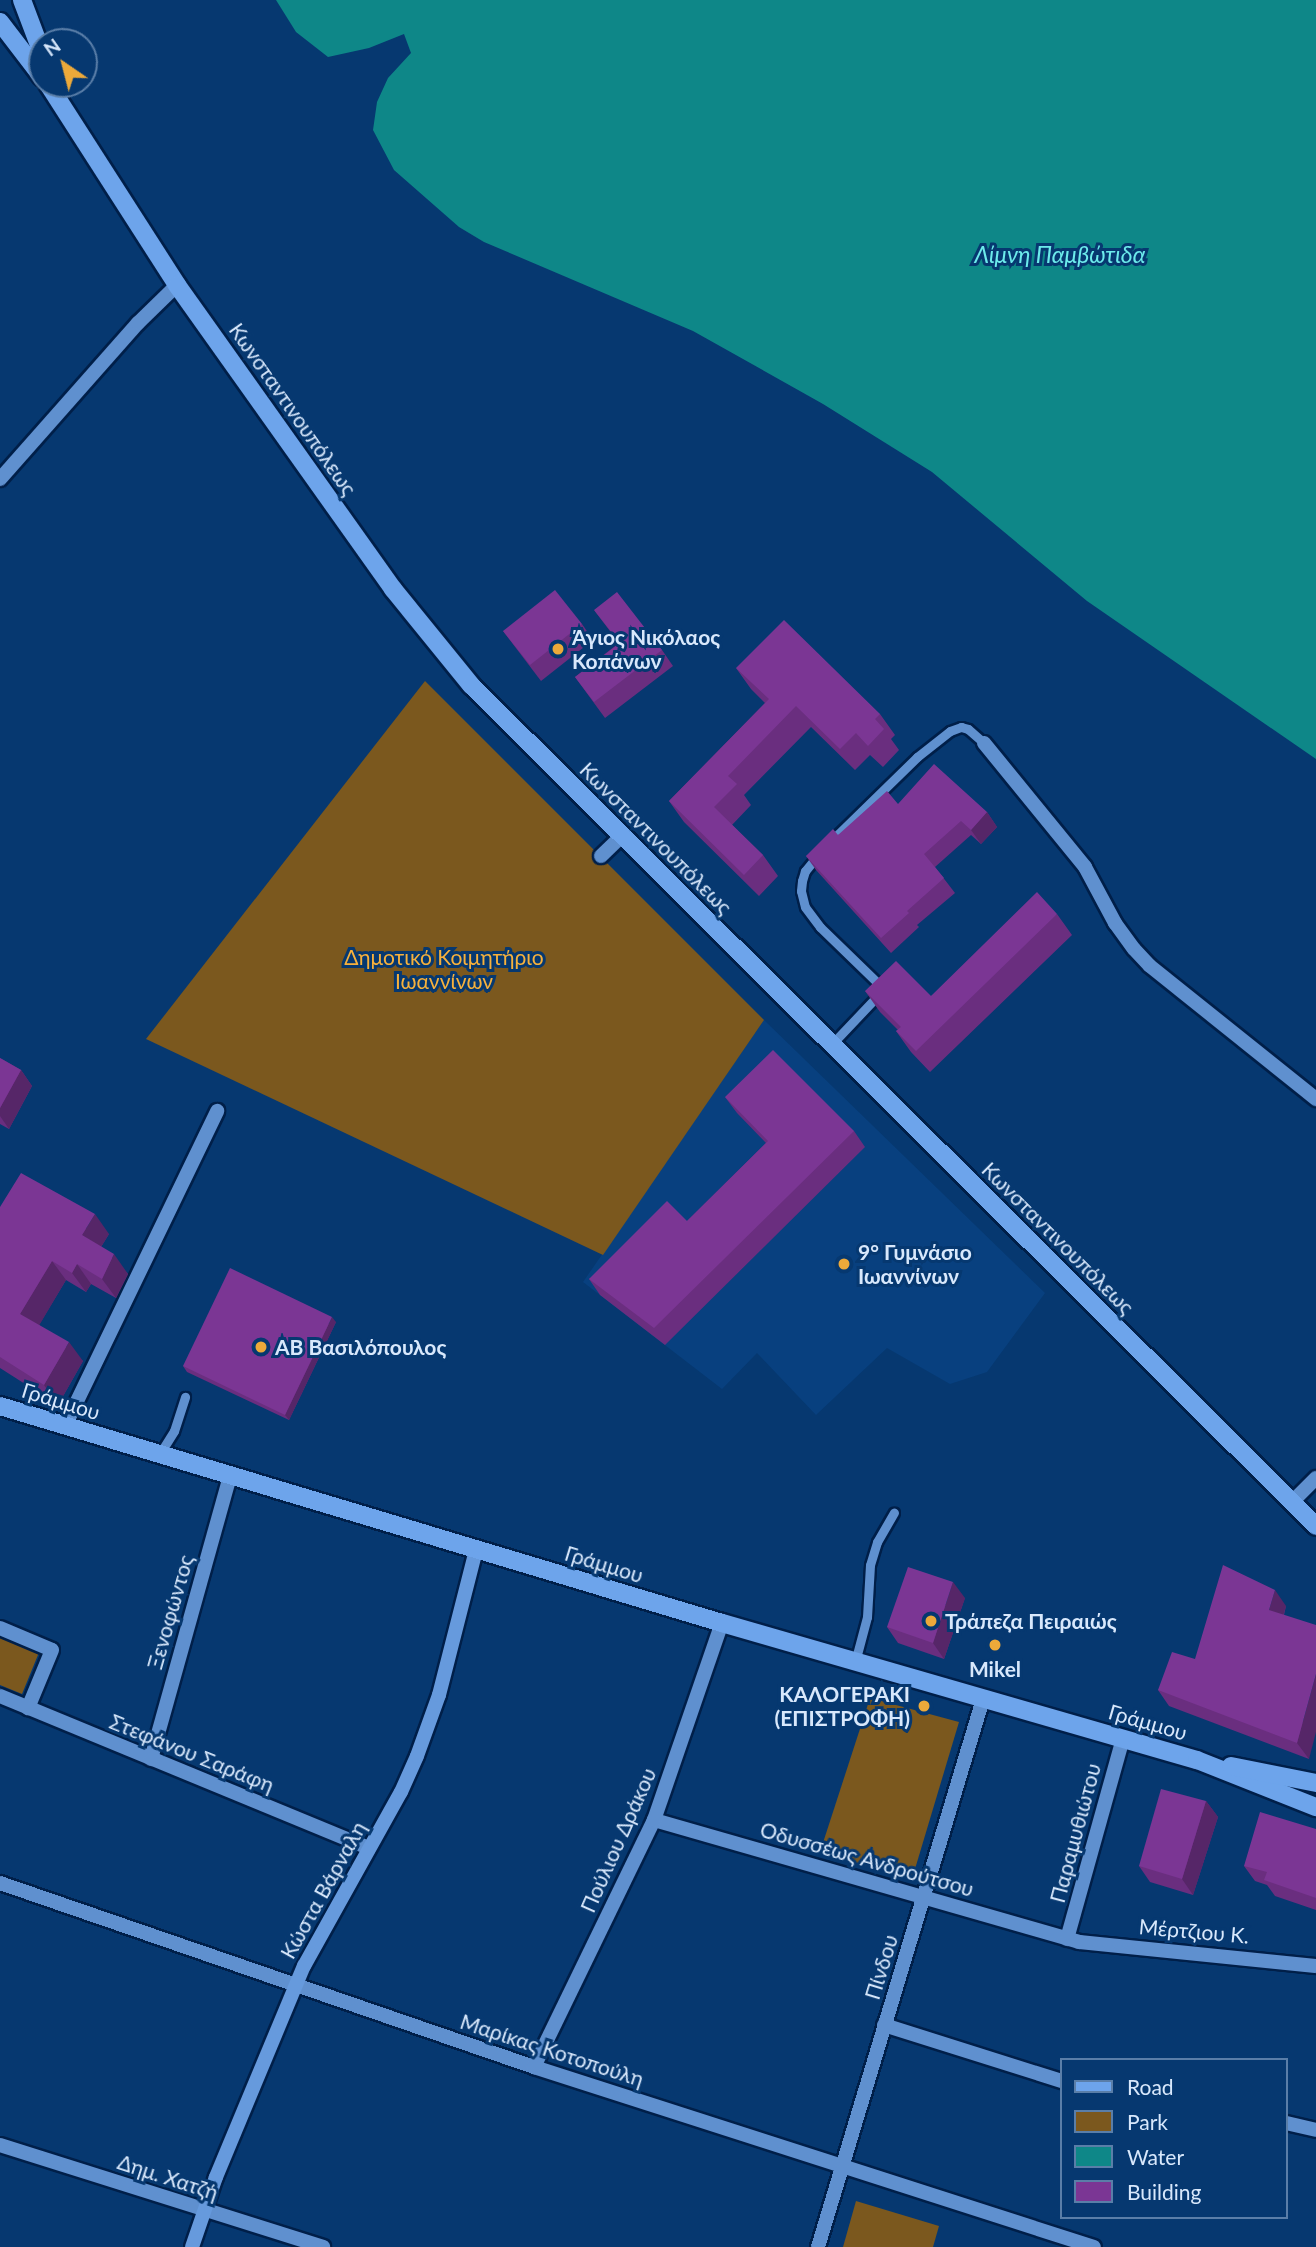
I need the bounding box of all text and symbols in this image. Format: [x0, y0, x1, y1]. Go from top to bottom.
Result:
north arrow [28, 28, 98, 98]
text: N [39, 33, 64, 61]
water label: Λίμνη Παμβώτιδα [975, 240, 1145, 268]
street label: Κωνσταντινουπόλεως [224, 318, 362, 500]
place label: Άγιος Νικόλαος Κοπάνων [572, 624, 720, 674]
marker: Άγιος Νικόλαος Κοπάνων [550, 641, 566, 657]
street label: Κωνσταντινουπόλεως [575, 757, 737, 919]
park label: Δημοτικό Κοιμητήριο Ιωαννίνων [344, 944, 544, 994]
street label: Κωνσταντινουπόλεως [977, 1157, 1139, 1319]
place label: 9° Γυμνάσιο Ιωαννίνων [858, 1239, 972, 1289]
marker: 9° Γυμνάσιο Ιωαννίνων [836, 1256, 852, 1272]
place label: ΑΒ Βασιλόπουλος [275, 1334, 446, 1360]
marker: ΑΒ Βασιλόπουλος [253, 1339, 269, 1355]
street label: Γράμμου [19, 1377, 103, 1425]
street label: Γράμμου [562, 1540, 646, 1588]
street label: Ξενοφώντος [142, 1552, 198, 1672]
place label: Τράπεζα Πειραιώς [945, 1608, 1117, 1634]
marker: Τράπεζα Πειραιώς [923, 1613, 939, 1629]
marker: Mikel [987, 1637, 1003, 1653]
place label: Mikel [969, 1656, 1021, 1682]
place label: ΚΑΛΟΓΕΡΑΚΙ (ΕΠΙΣΤΡΟΦΗ) [774, 1681, 910, 1731]
marker: ΚΑΛΟΓΕΡΑΚΙ (ΕΠΙΣΤΡΟΦΗ) [916, 1698, 932, 1714]
street label: Γράμμου [1106, 1699, 1190, 1745]
street label: Στεφάνου Σαράφη [106, 1709, 278, 1797]
street label: Παραμυθιώτου [1044, 1761, 1106, 1905]
street label: Πούλιου Δράκου [575, 1763, 661, 1917]
street label: Οδυσσέως Ανδρούτσου [757, 1816, 977, 1902]
street label: Κώστα Βάρναλη [275, 1817, 371, 1963]
street label: Μέρτζιου Κ. [1138, 1914, 1250, 1948]
street label: Πίνδου [859, 1931, 903, 2003]
street label: Μαρίκας Κοτοπούλη [457, 2008, 647, 2092]
legend [1060, 2058, 1288, 2219]
text: Road [1127, 2074, 1174, 2099]
text: Park [1127, 2109, 1168, 2134]
text: Water [1127, 2144, 1184, 2169]
street label: Δημ. Χατζή [115, 2149, 221, 2205]
text: Building [1127, 2179, 1202, 2204]

